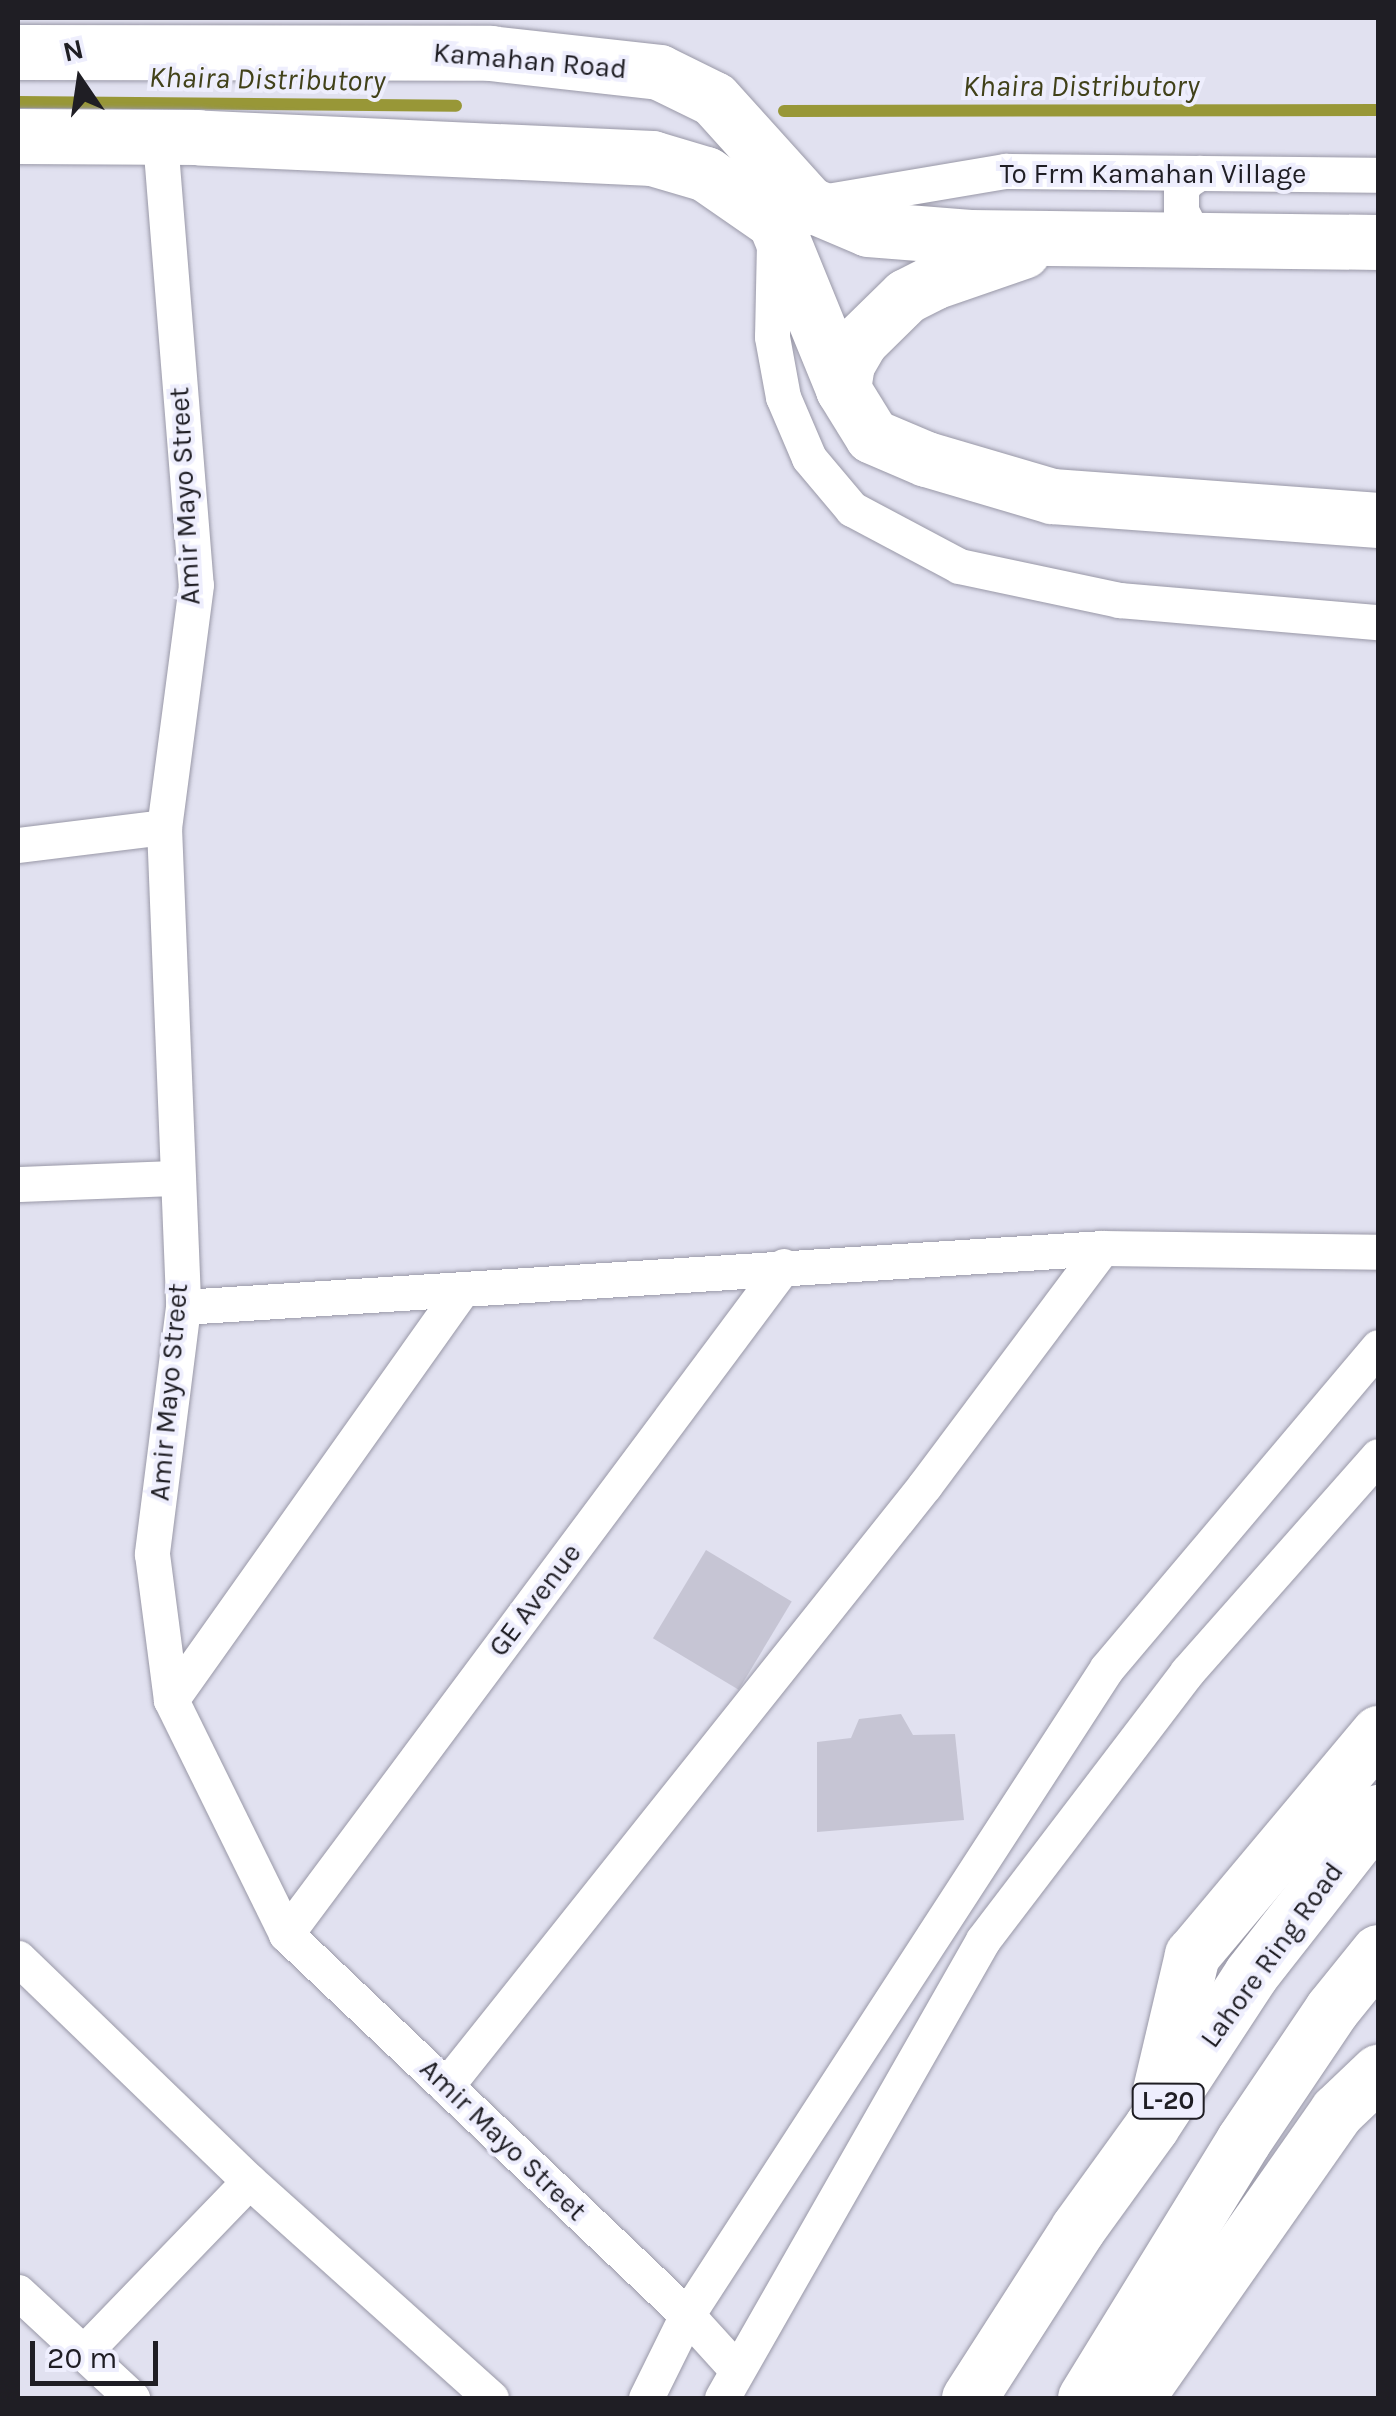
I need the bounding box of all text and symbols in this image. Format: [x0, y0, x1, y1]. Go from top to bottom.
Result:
north arrow [30, 30, 130, 130]
text: N [60, 32, 87, 69]
street label: Kamahan Road [432, 36, 628, 86]
water label: Khaira Distributory [148, 59, 386, 99]
water label: Khaira Distributory [963, 68, 1199, 104]
street label: To Frm Kamahan Village [1000, 157, 1306, 191]
street label: Amir Mayo Street [163, 386, 207, 606]
street label: Amir Mayo Street [143, 1282, 195, 1502]
street label: GE Avenue [482, 1537, 588, 1663]
street label: Lahore Ring Road [1193, 1856, 1351, 2054]
street label: Amir Mayo Street [413, 2052, 593, 2228]
road number: L-20 [1130, 2081, 1206, 2121]
scale bar [35, 2321, 162, 2383]
text: 20 m [47, 2340, 117, 2376]

